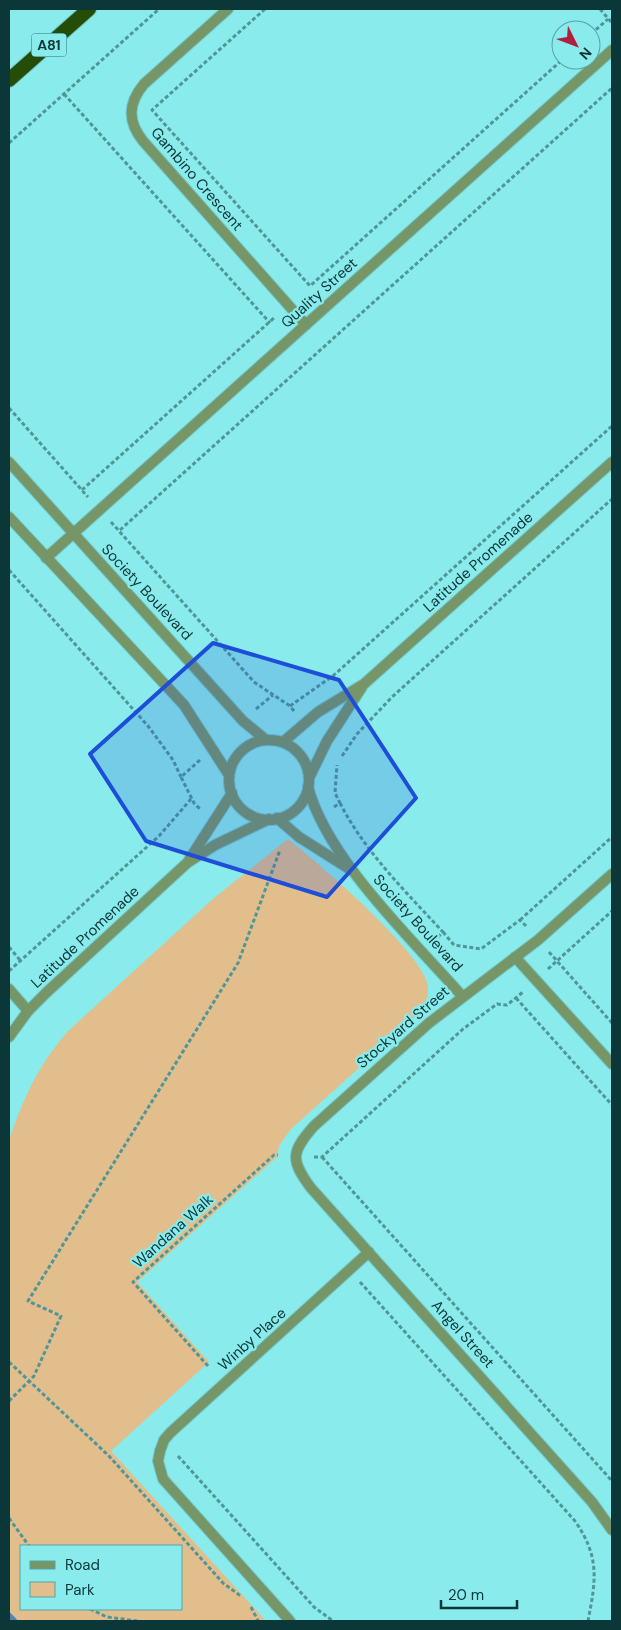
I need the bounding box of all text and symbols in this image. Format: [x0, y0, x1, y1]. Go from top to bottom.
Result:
north arrow [551, 20, 601, 70]
road number: A81 [32, 34, 66, 56]
text: N [576, 44, 596, 64]
street label: Gambino Crescent [146, 123, 248, 235]
street label: Quality Street [277, 253, 361, 333]
street label: Latitude Promenade [419, 507, 537, 617]
street label: Society Boulevard [97, 540, 197, 644]
street label: Society Boulevard [369, 870, 467, 976]
street label: Latitude Promenade [27, 882, 143, 992]
street label: Stockyard Street [352, 981, 454, 1073]
street label: Wandana Walk [129, 1189, 218, 1272]
street label: Angel Street [427, 1296, 499, 1372]
street label: Winby Place [214, 1303, 290, 1375]
legend [20, 1545, 182, 1610]
text: Road [65, 1555, 100, 1575]
scale bar [441, 1578, 517, 1610]
text: Park [65, 1580, 95, 1600]
text: 20 m [448, 1585, 484, 1605]

